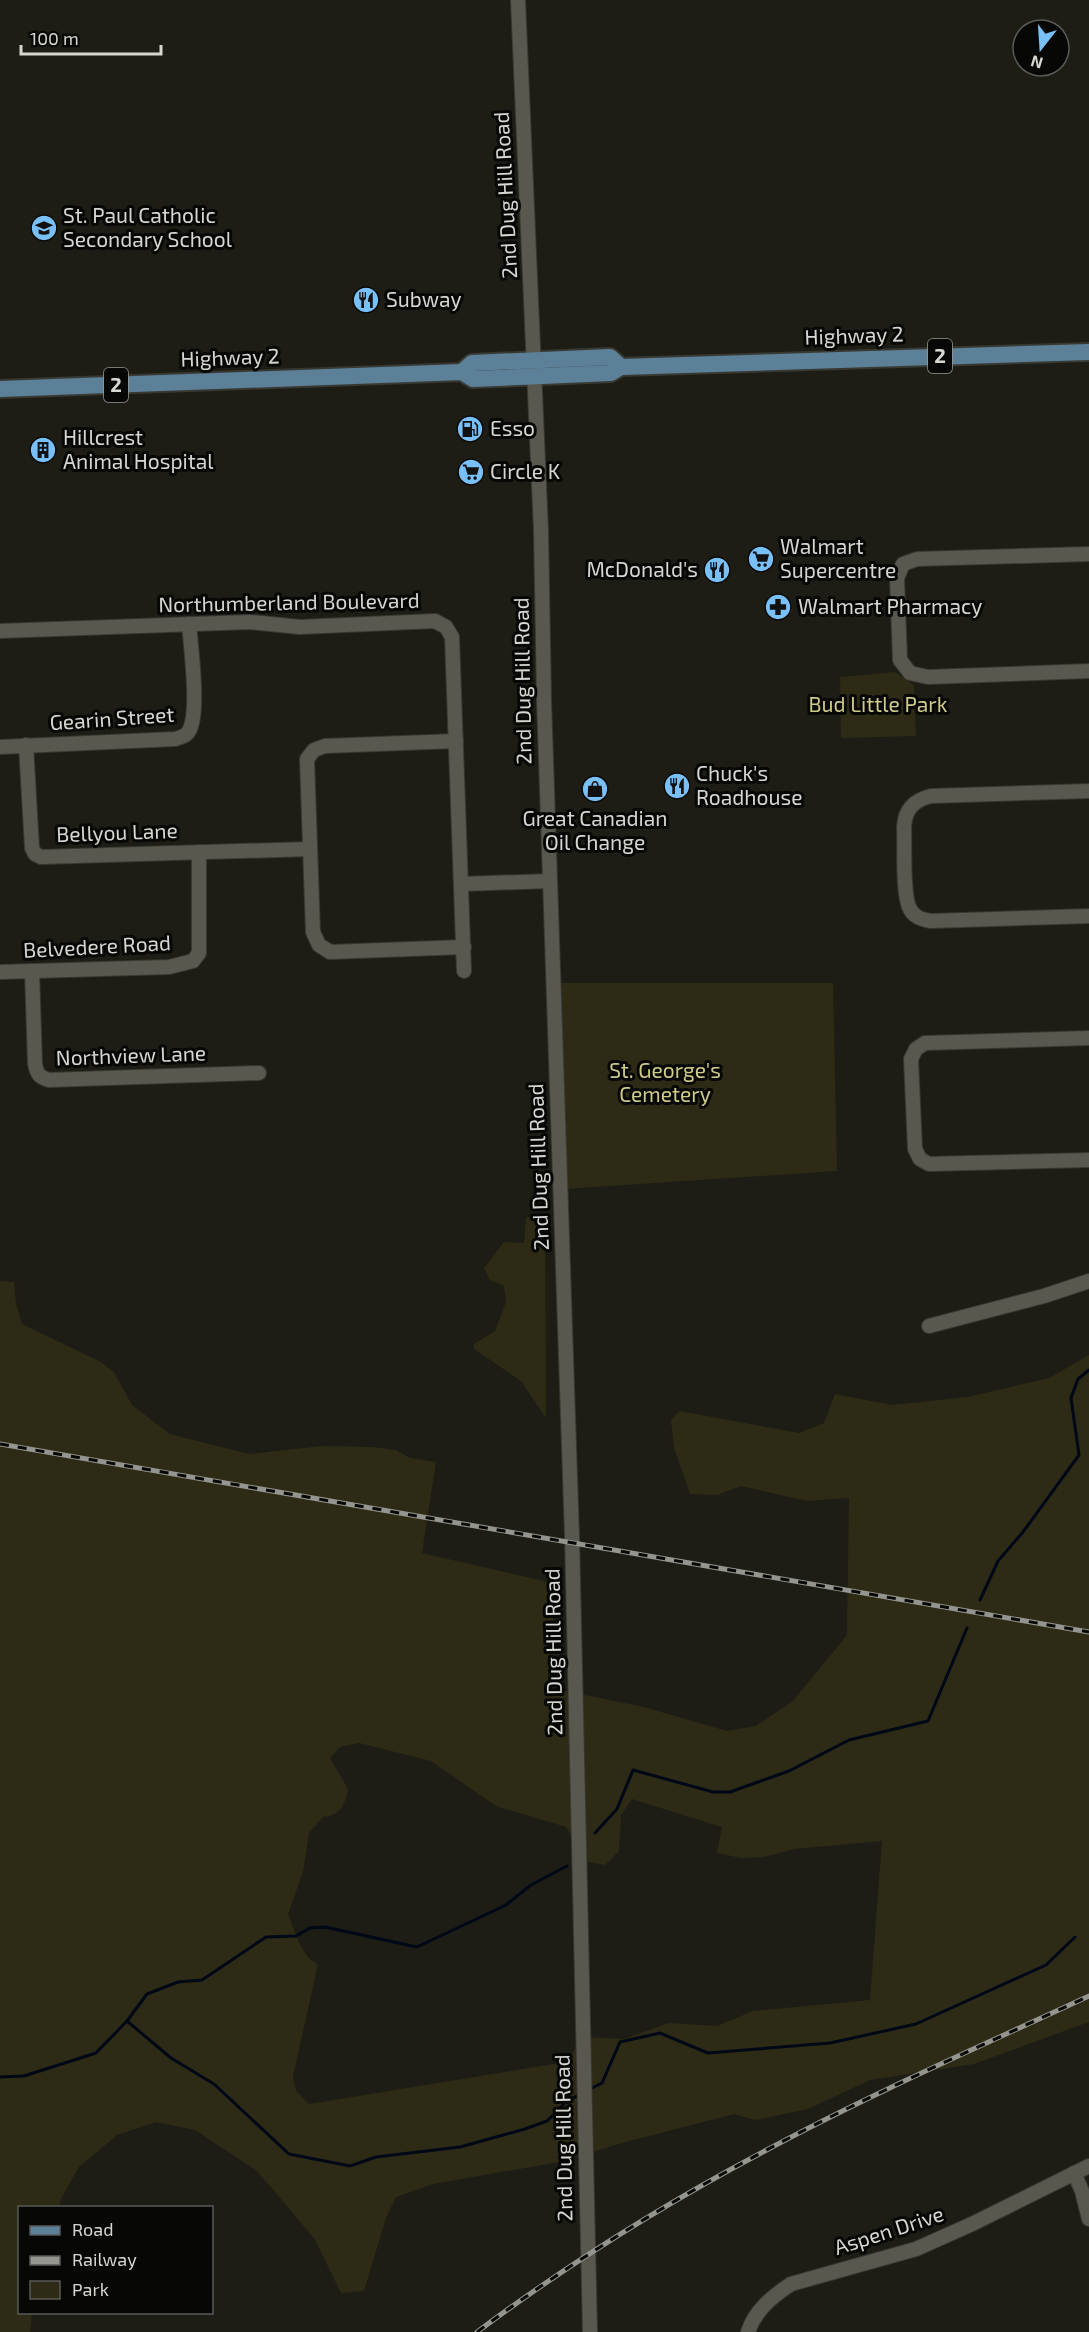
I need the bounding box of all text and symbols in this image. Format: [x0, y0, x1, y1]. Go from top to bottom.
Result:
scale bar [21, 18, 160, 56]
north arrow [1011, 18, 1071, 78]
text: 100 m [30, 27, 79, 49]
text: N [1028, 52, 1045, 74]
street label: 2nd Dug Hill Road [488, 111, 521, 279]
place label: St. Paul Catholic Secondary School [63, 202, 233, 251]
school or university icon: St. Paul Catholic Secondary School [29, 213, 59, 243]
restaurant icon: Subway [351, 285, 381, 315]
place label: Subway [386, 286, 462, 311]
street label: Highway 2 [804, 320, 904, 349]
road number: 2 [928, 339, 952, 373]
street label: Highway 2 [180, 342, 280, 371]
road number: 2 [104, 368, 128, 402]
fuel station icon: Esso [455, 414, 485, 444]
place label: Esso [490, 415, 535, 440]
place label: Hillcrest Animal Hospital [63, 424, 214, 473]
building icon: Hillcrest Animal Hospital [28, 435, 58, 465]
supermarket icon: Circle K [456, 457, 486, 487]
place label: Circle K [490, 458, 561, 483]
place label: Walmart Supercentre [780, 533, 896, 582]
supermarket icon: Walmart Supercentre [746, 544, 776, 574]
restaurant icon: McDonald's [702, 555, 732, 585]
place label: McDonald's [586, 556, 698, 581]
street label: Northumberland Boulevard [158, 587, 420, 616]
pharmacy icon: Walmart Pharmacy [763, 592, 793, 622]
place label: Walmart Pharmacy [798, 593, 982, 618]
street label: 2nd Dug Hill Road [508, 597, 535, 765]
park label: Bud Little Park [809, 691, 948, 716]
street label: Gearin Street [49, 701, 175, 734]
place label: Chuck's Roadhouse [696, 760, 802, 809]
restaurant icon: Chuck's Roadhouse [662, 771, 692, 801]
shop icon: Great Canadian Oil Change [580, 774, 610, 804]
place label: Great Canadian Oil Change [522, 805, 668, 854]
street label: Bellyou Lane [56, 817, 178, 846]
street label: Belvedere Road [22, 929, 172, 962]
street label: Northview Lane [55, 1039, 207, 1070]
park label: St. George's Cemetery [609, 1057, 721, 1106]
street label: 2nd Dug Hill Road [522, 1083, 553, 1251]
street label: 2nd Dug Hill Road [539, 1568, 566, 1736]
street label: 2nd Dug Hill Road [549, 2054, 576, 2222]
street label: Aspen Drive [830, 2200, 947, 2259]
legend [18, 2206, 213, 2314]
text: Road [72, 2218, 113, 2240]
text: Railway [72, 2248, 137, 2270]
text: Park [72, 2278, 109, 2300]

